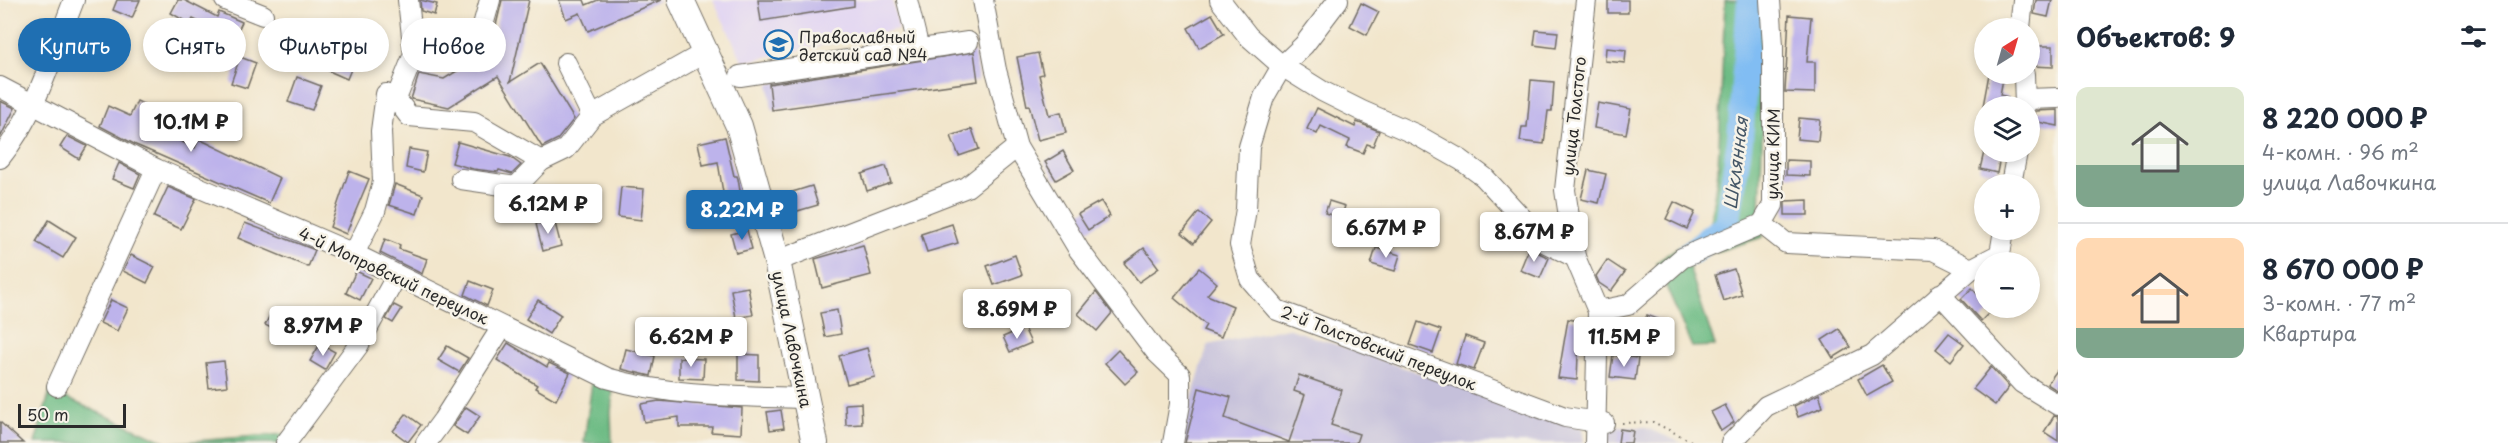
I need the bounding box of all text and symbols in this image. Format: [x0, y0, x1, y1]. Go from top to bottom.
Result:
text: Объектов: 9 [2076, 17, 2235, 56]
chip: Купить [18, 18, 131, 72]
chip: Снять [143, 18, 246, 72]
chip: Фильтры [258, 18, 389, 72]
chip: Новое [401, 18, 506, 72]
north arrow [1974, 18, 2040, 84]
map controls [1974, 18, 2040, 318]
icon: filters [2457, 20, 2490, 53]
place label: Православный детский сад №4 [799, 24, 928, 66]
school or university icon: Православный детский сад №4 [762, 29, 794, 61]
street label: улица Толстого [1555, 55, 1591, 177]
button: layers [1974, 96, 2040, 162]
text: 8 220 000 ₽ [2262, 98, 2428, 137]
pin: 10.1M ₽ [136, 102, 246, 153]
text: 10.1M ₽ [153, 106, 229, 136]
street label: улица КИМ [1759, 108, 1785, 200]
icon: home [2124, 111, 2196, 183]
water label: Шклянная [1716, 114, 1754, 211]
text: 4-комн. · 96 m² [2262, 137, 2419, 167]
text: улица Лавочкина [2262, 167, 2436, 197]
button: + [1974, 174, 2040, 240]
pin: 6.12M ₽ [493, 184, 603, 235]
text: 6.12M ₽ [508, 188, 588, 218]
pin: 8.22M ₽ [687, 190, 797, 241]
text: 8.22M ₽ [700, 194, 784, 224]
pin: 6.67M ₽ [1331, 208, 1441, 259]
text: 6.67M ₽ [1346, 212, 1426, 242]
pin: 8.67M ₽ [1479, 212, 1589, 263]
text: 8.67M ₽ [1494, 216, 1574, 246]
street label: 4-й Мопровский переулок [295, 220, 493, 330]
text: 8 670 000 ₽ [2262, 249, 2423, 288]
button: − [1974, 252, 2040, 318]
icon: home [2124, 262, 2196, 334]
street label: улица Лавочкина [767, 268, 819, 410]
text: 3-комн. · 77 m² [2262, 288, 2416, 318]
pin: 8.69M ₽ [962, 289, 1072, 340]
text: 8.69M ₽ [977, 293, 1057, 323]
street label: 2-й Толстовский переулок [1278, 299, 1481, 396]
pin: 8.97M ₽ [268, 306, 378, 357]
text: 8.97M ₽ [283, 310, 363, 340]
pin: 6.62M ₽ [636, 317, 746, 368]
pin: 11.5M ₽ [1569, 317, 1679, 368]
text: Квартира [2262, 318, 2356, 348]
text: 6.62M ₽ [649, 321, 733, 351]
text: 11.5M ₽ [1588, 321, 1660, 351]
scale bar [18, 401, 126, 428]
text: 50 m [27, 402, 68, 426]

